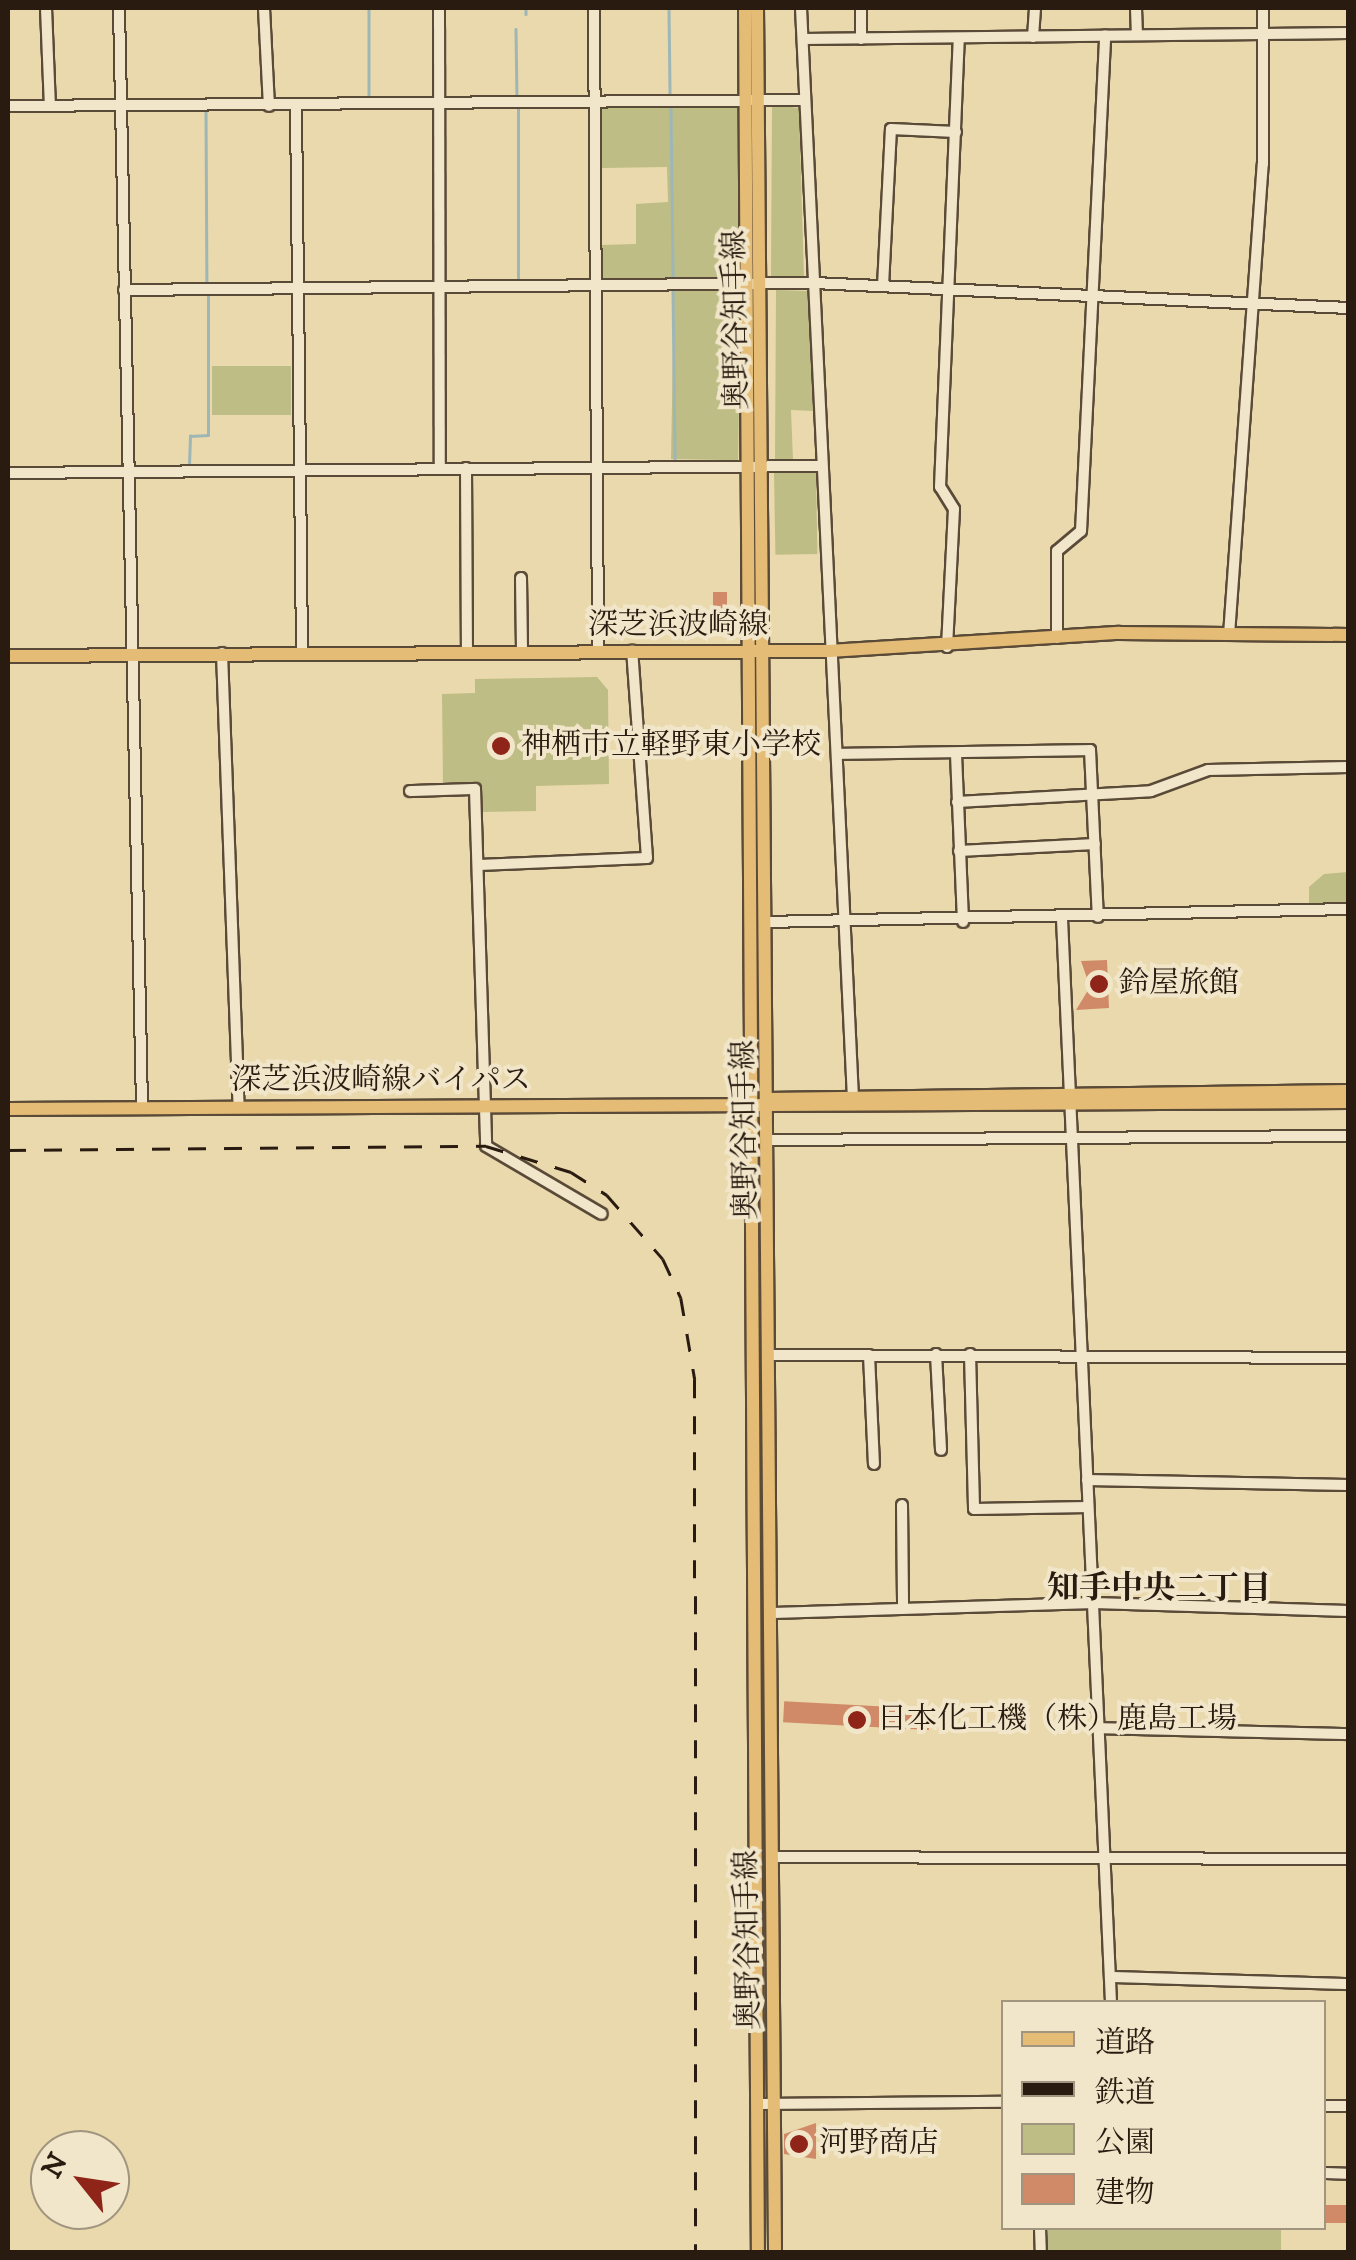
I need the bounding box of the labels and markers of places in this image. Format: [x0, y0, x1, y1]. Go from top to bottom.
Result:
place label: 神栖市立軽野東小学校 [521, 728, 821, 764]
marker: 神栖市立軽野東小学校 [490, 735, 512, 757]
place label: 鈴屋旅館 [1119, 966, 1239, 1002]
marker: 鈴屋旅館 [1088, 973, 1110, 995]
place label: 日本化工機（株）鹿島工場 [877, 1702, 1237, 1738]
marker: 日本化工機（株）鹿島工場 [846, 1709, 868, 1731]
place label: 河野商店 [819, 2126, 939, 2162]
marker: 河野商店 [788, 2133, 810, 2155]

